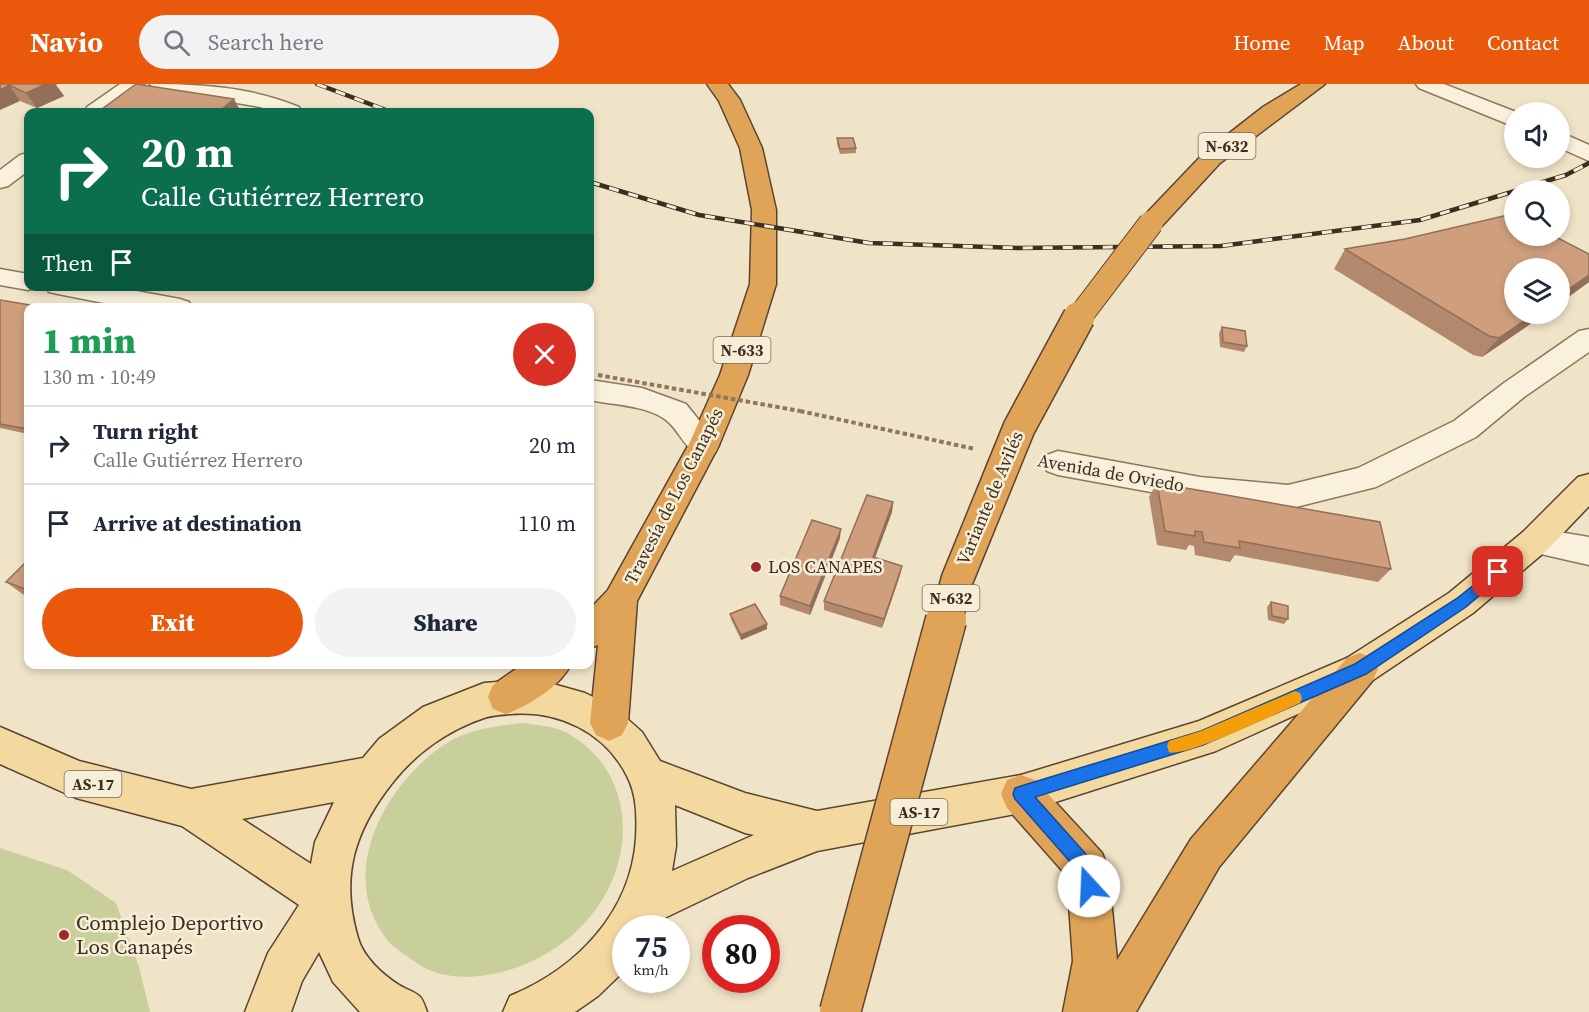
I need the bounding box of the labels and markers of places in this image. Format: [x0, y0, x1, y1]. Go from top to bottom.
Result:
pin [1472, 546, 1523, 597]
place label: LOS CANAPES [768, 554, 882, 579]
marker: LOS CANAPES [749, 560, 763, 574]
place label: Complejo Deportivo Los Canapés [76, 908, 264, 961]
marker: Complejo Deportivo Los Canapés [57, 928, 71, 942]

